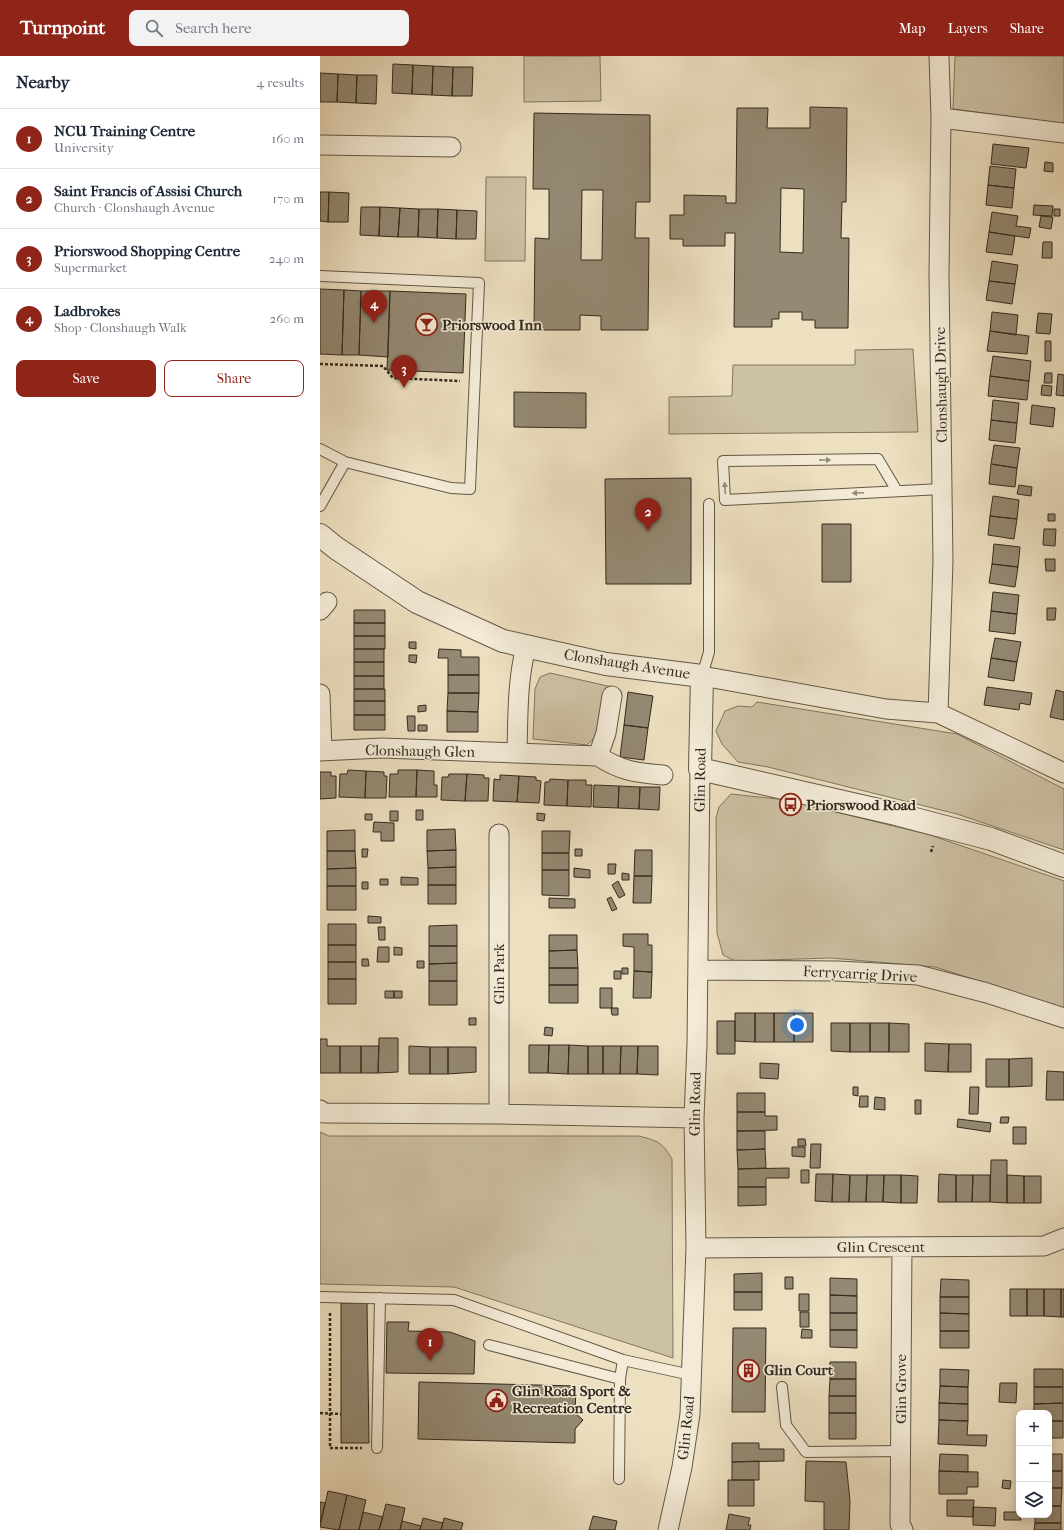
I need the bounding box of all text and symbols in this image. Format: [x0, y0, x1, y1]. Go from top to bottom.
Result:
search box [129, 10, 409, 46]
text: Turnpoint [20, 17, 105, 39]
icon: search [143, 17, 165, 39]
text: Search here [175, 19, 251, 37]
text: Map [899, 20, 926, 37]
text: Layers [948, 20, 988, 37]
text: Share [1010, 20, 1044, 37]
text: Nearby [16, 72, 70, 92]
text: 4 results [257, 75, 304, 90]
text: NCU Training Centre [54, 122, 195, 140]
text: 1 [27, 131, 31, 146]
text: 160 m [272, 131, 304, 146]
text: University [54, 140, 114, 155]
text: Saint Francis of Assisi Church [54, 182, 242, 200]
text: 2 [26, 191, 32, 206]
text: 170 m [272, 191, 304, 206]
text: Church · Clonshaugh Avenue [54, 200, 215, 215]
text: Priorswood Shopping Centre [54, 242, 240, 260]
text: 3 [26, 251, 32, 266]
text: 240 m [269, 251, 304, 266]
text: Supermarket [54, 260, 127, 275]
pin: 4 [361, 290, 387, 323]
text: Ladbrokes [54, 302, 120, 320]
text: 4 [25, 311, 33, 326]
text: 260 m [270, 311, 304, 326]
bar icon: Priorswood Inn [414, 312, 440, 338]
place label: Priorswood Inn [442, 316, 542, 334]
text: Shop · Clonshaugh Walk [54, 320, 187, 335]
street label: Clonshaugh Drive [931, 326, 951, 443]
pin: 3 [391, 355, 417, 388]
button: Save [16, 360, 156, 397]
button: Share [164, 360, 304, 397]
one-way arrow [819, 456, 831, 463]
one-way arrow [721, 482, 728, 494]
one-way arrow [852, 490, 864, 497]
pin: 2 [635, 498, 661, 531]
street label: Clonshaugh Avenue [563, 645, 692, 683]
street label: Clonshaugh Glen [365, 741, 475, 761]
street label: Glin Road [690, 747, 710, 812]
bus stop icon: Priorswood Road [777, 792, 803, 818]
place label: Priorswood Road [806, 796, 917, 814]
street label: Glin Park [490, 943, 508, 1004]
street label: Ferrycarrig Drive [802, 962, 918, 986]
your location [787, 1015, 807, 1035]
street label: Glin Road [685, 1071, 705, 1136]
street label: Glin Crescent [837, 1238, 926, 1256]
pin: 1 [417, 1328, 443, 1361]
street label: Glin Grove [892, 1353, 910, 1424]
building icon: Glin Court [736, 1357, 762, 1383]
place label: Glin Court [764, 1361, 834, 1379]
place label: Glin Road Sport & Recreation Centre [512, 1382, 632, 1417]
public building icon: Glin Road Sport & Recreation Centre [484, 1387, 510, 1413]
street label: Glin Road [674, 1394, 698, 1461]
map controls [1016, 1410, 1052, 1518]
button: + [1016, 1410, 1052, 1446]
button: − [1016, 1446, 1052, 1482]
button: layers [1016, 1482, 1052, 1518]

